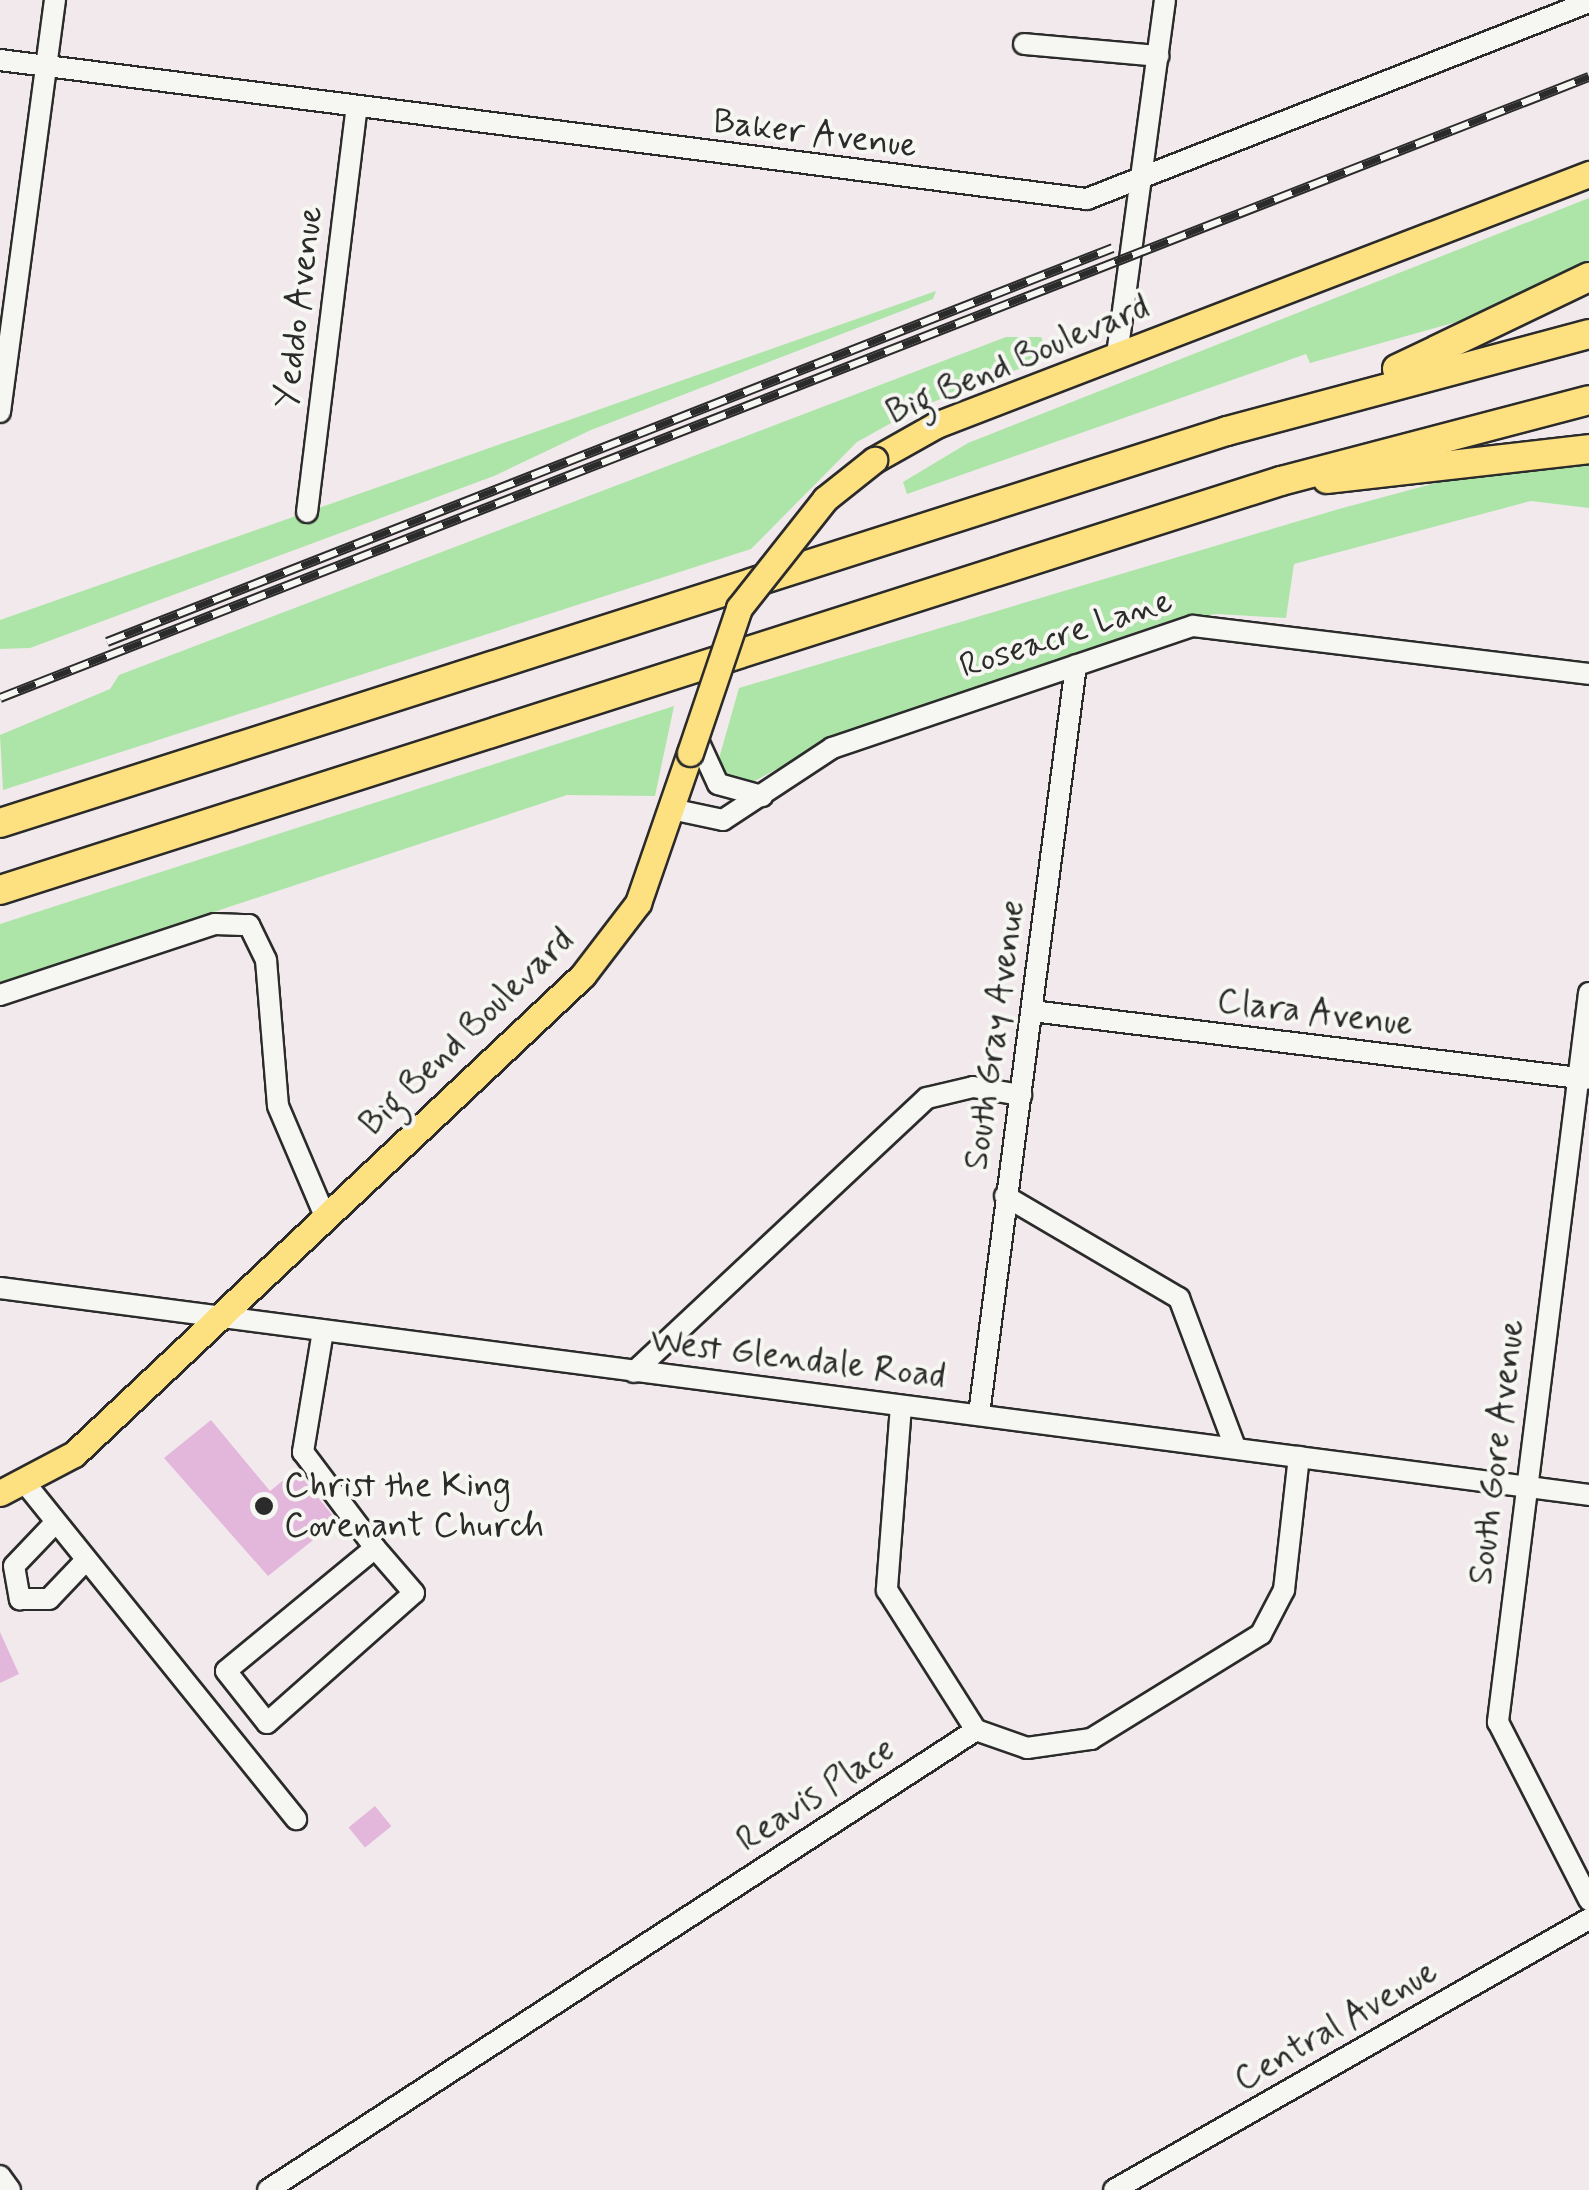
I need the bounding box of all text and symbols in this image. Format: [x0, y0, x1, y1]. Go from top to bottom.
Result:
street label: Baker Avenue [708, 100, 922, 168]
street label: Yeddo Avenue [265, 201, 333, 413]
street label: Big Bend Boulevard [880, 286, 1156, 434]
street label: Roseacre Lane [956, 580, 1176, 688]
street label: South Gray Avenue [955, 895, 1035, 1175]
street label: Big Bend Boulevard [351, 919, 583, 1145]
street label: Clara Avenue [1212, 980, 1418, 1046]
street label: South Gore Avenue [1460, 1314, 1534, 1590]
street label: West Glendale Road [649, 1320, 947, 1398]
place label: Christ the King Covenant Church [284, 1465, 544, 1547]
marker: Christ the King Covenant Church [253, 1495, 275, 1517]
street label: Reavis Place [729, 1728, 903, 1862]
street label: Central Avenue [1223, 1949, 1449, 2103]

